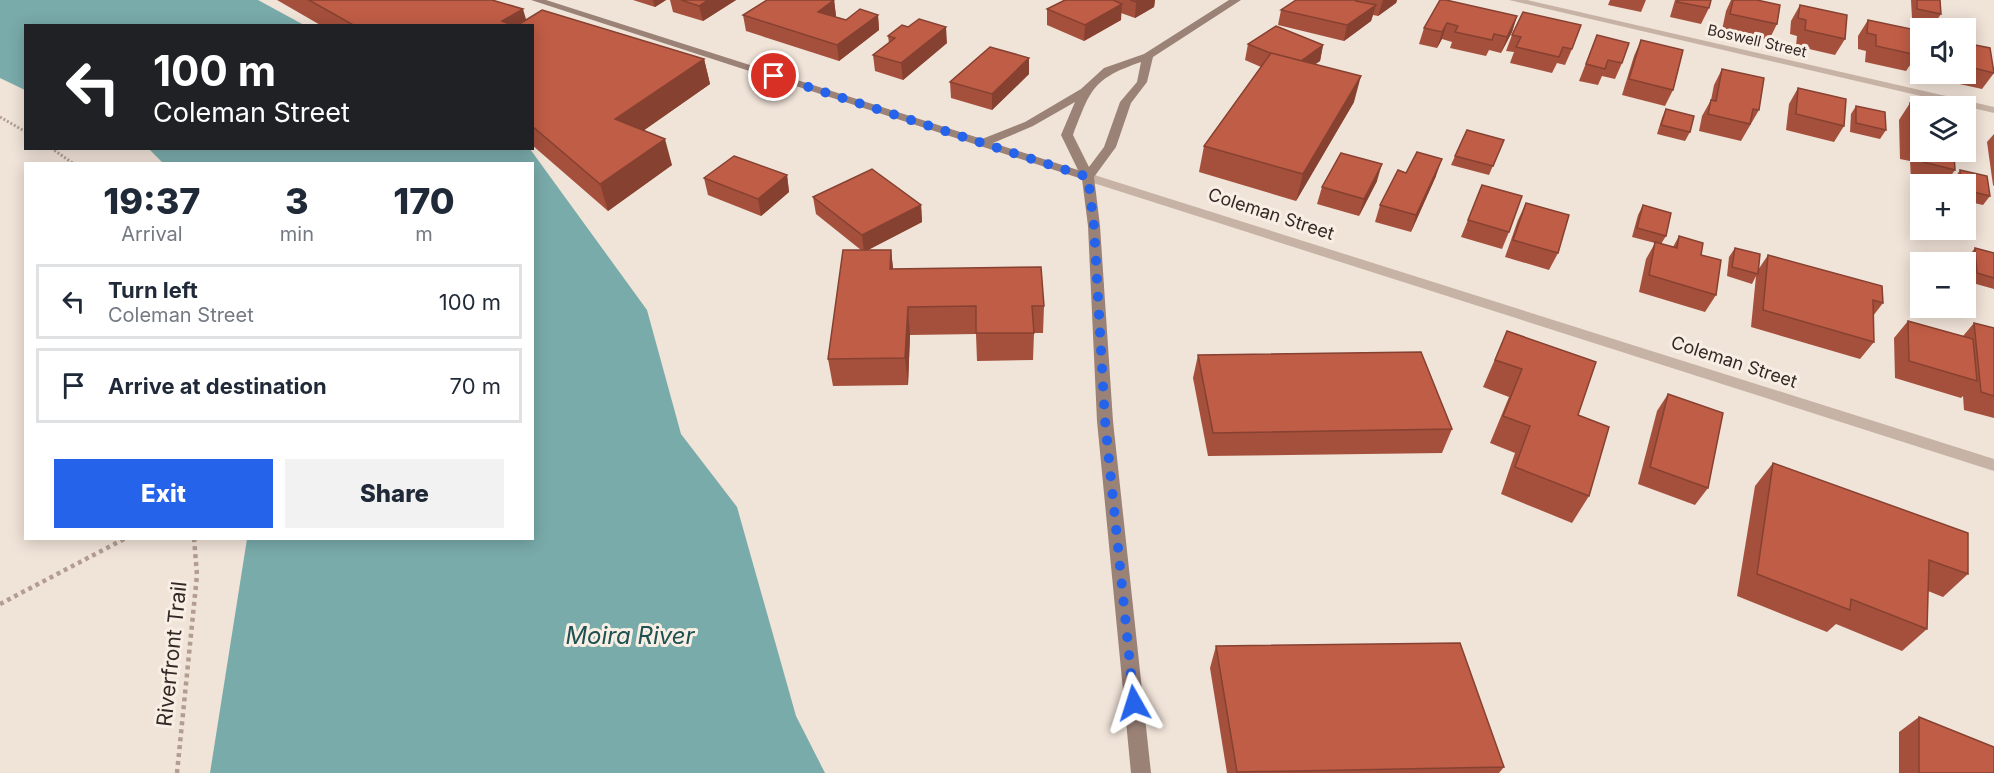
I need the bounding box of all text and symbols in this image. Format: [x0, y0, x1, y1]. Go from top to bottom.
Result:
map controls [1910, 18, 1976, 318]
button: sound [1910, 18, 1976, 84]
street label: Boswell Street [1706, 20, 1809, 61]
text: 100 m [153, 45, 276, 96]
icon: left [54, 48, 132, 126]
pin [748, 50, 799, 101]
icon: arrive [757, 59, 790, 92]
text: Coleman Street [153, 96, 350, 129]
button: layers [1910, 96, 1976, 162]
button: + [1910, 174, 1976, 240]
text: 19:37 [103, 179, 201, 223]
text: 3 [285, 179, 309, 223]
text: 170 [393, 179, 455, 223]
street label: Coleman Street [1206, 183, 1337, 244]
text: Arrival [121, 222, 183, 246]
text: min [280, 222, 314, 246]
text: m [415, 222, 433, 246]
button: − [1910, 252, 1976, 318]
text: Turn left [108, 277, 198, 303]
icon: left [57, 285, 90, 318]
text: 100 m [439, 289, 501, 315]
text: Coleman Street [108, 303, 254, 327]
street label: Coleman Street [1669, 331, 1800, 392]
icon: arrive [57, 369, 90, 402]
text: Arrive at destination [108, 373, 327, 399]
text: 70 m [450, 373, 501, 399]
button: Exit [54, 459, 273, 528]
button: Share [285, 459, 504, 528]
street label: Riverfront Trail [151, 580, 192, 728]
water label: Moira River [565, 621, 696, 650]
position arrow [1102, 671, 1166, 735]

